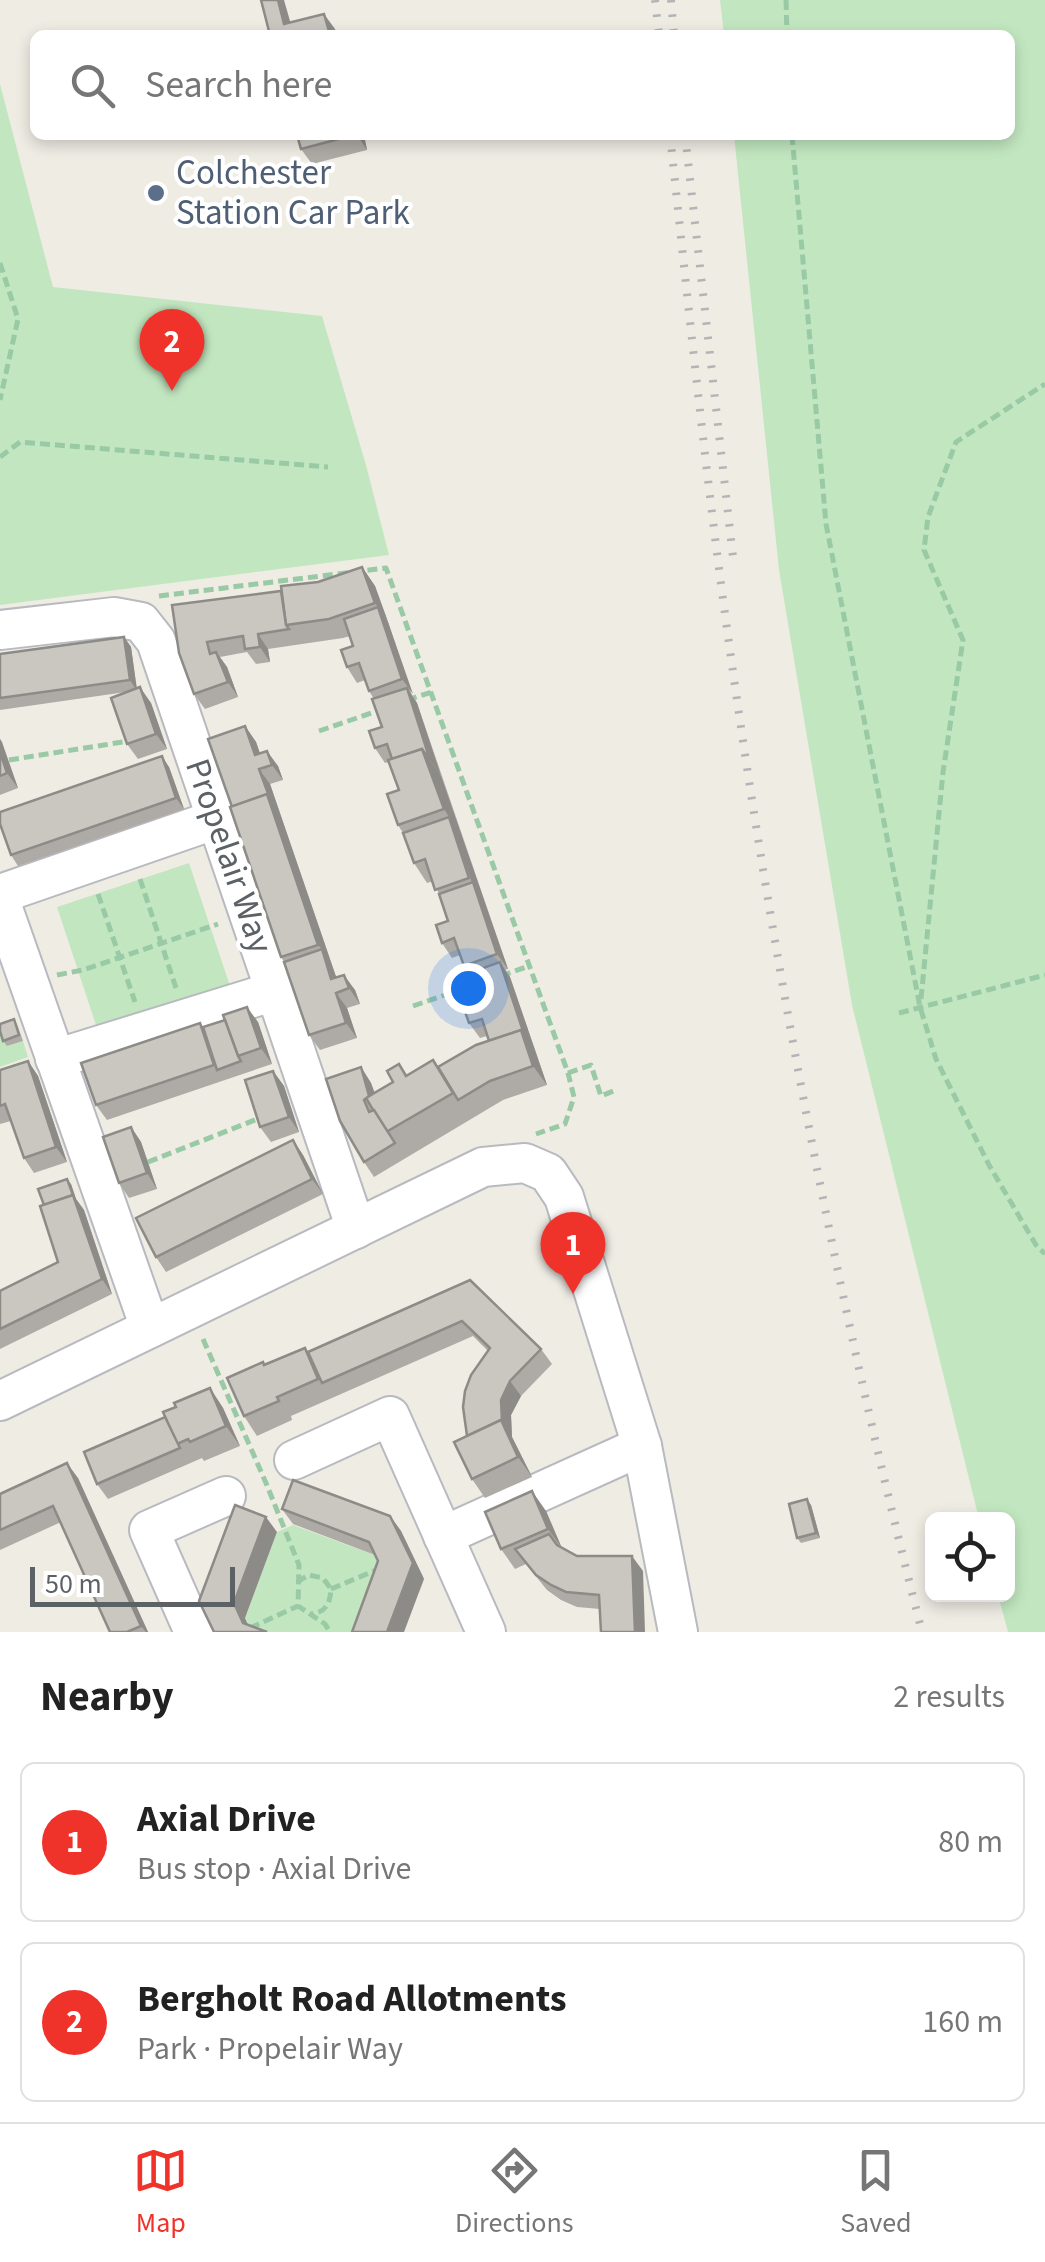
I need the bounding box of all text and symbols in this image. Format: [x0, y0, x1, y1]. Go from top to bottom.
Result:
search box [30, 30, 1015, 140]
icon: search [65, 58, 120, 113]
text: Search here [145, 58, 332, 112]
place label: Colchester Station Car Park [176, 148, 411, 238]
marker: Colchester Station Car Park [145, 182, 167, 204]
pin: 2 [140, 308, 204, 391]
street label: Propelair Way [172, 752, 286, 960]
your location [443, 963, 494, 1014]
pin: 1 [540, 1212, 606, 1294]
map controls [925, 1512, 1015, 1602]
button: locate [925, 1512, 1015, 1602]
scale bar [30, 1562, 235, 1606]
text: 50 m [45, 1564, 102, 1604]
text: Nearby [40, 1667, 174, 1727]
text: 2 results [893, 1674, 1005, 1720]
text: Axial Drive [137, 1792, 316, 1846]
text: 1 [66, 1819, 83, 1865]
text: 80 m [938, 1819, 1003, 1865]
text: Bus stop · Axial Drive [137, 1846, 412, 1892]
text: Bergholt Road Allotments [137, 1972, 567, 2026]
text: 2 [66, 1999, 83, 2045]
text: 160 m [922, 1999, 1003, 2045]
text: Park · Propelair Way [137, 2026, 403, 2072]
tab: Map [133, 2143, 188, 2243]
tab: Directions [455, 2143, 574, 2243]
tab: Saved [840, 2143, 912, 2243]

